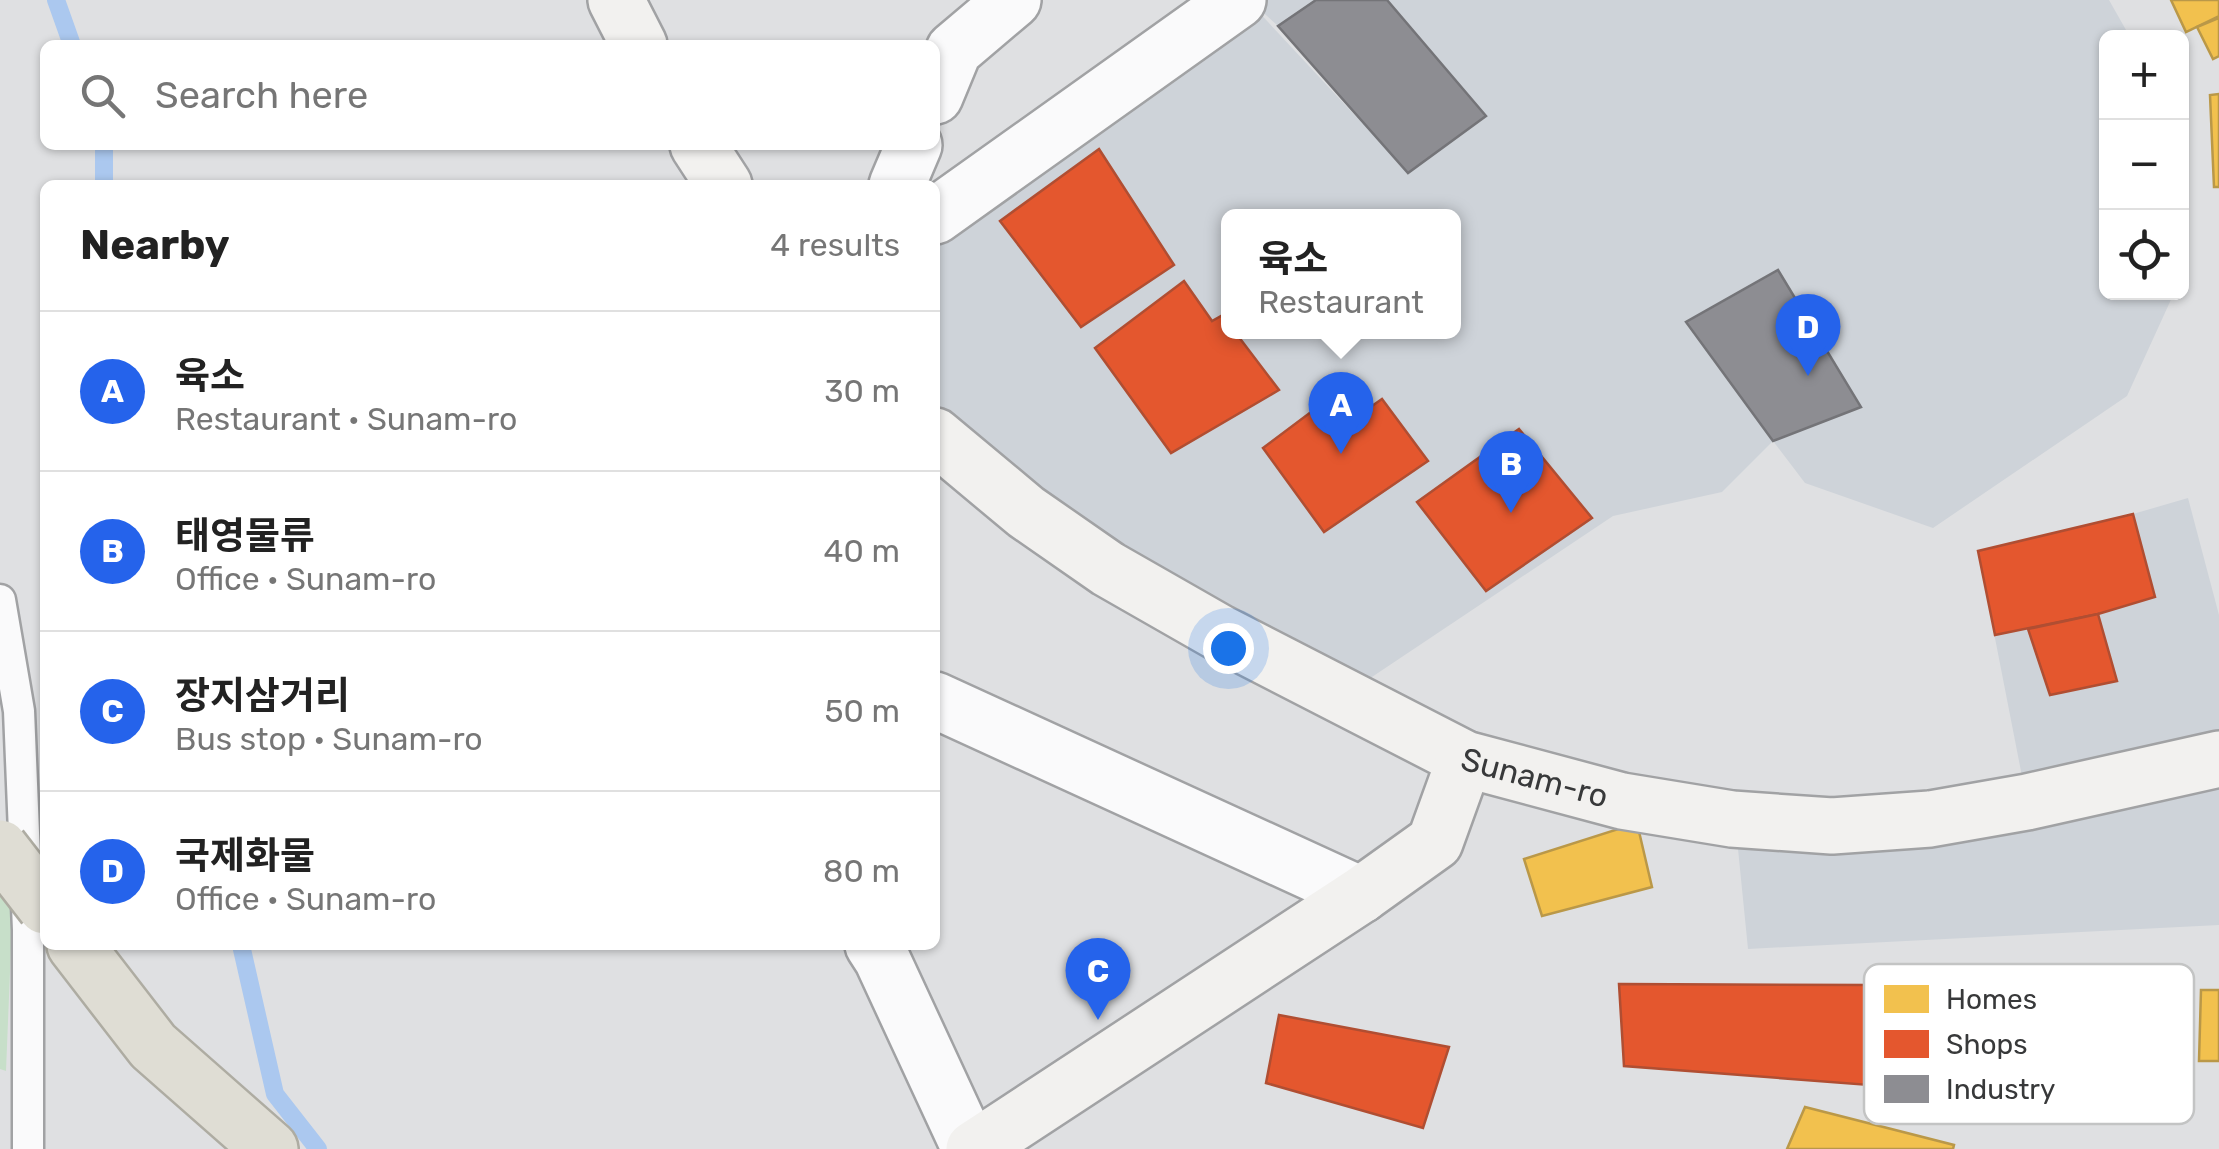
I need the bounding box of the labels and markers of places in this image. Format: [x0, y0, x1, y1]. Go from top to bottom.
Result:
pin: D [1776, 294, 1840, 376]
pin: A [1308, 372, 1374, 454]
pin: B [1478, 430, 1544, 513]
pin: C [1066, 938, 1130, 1020]

